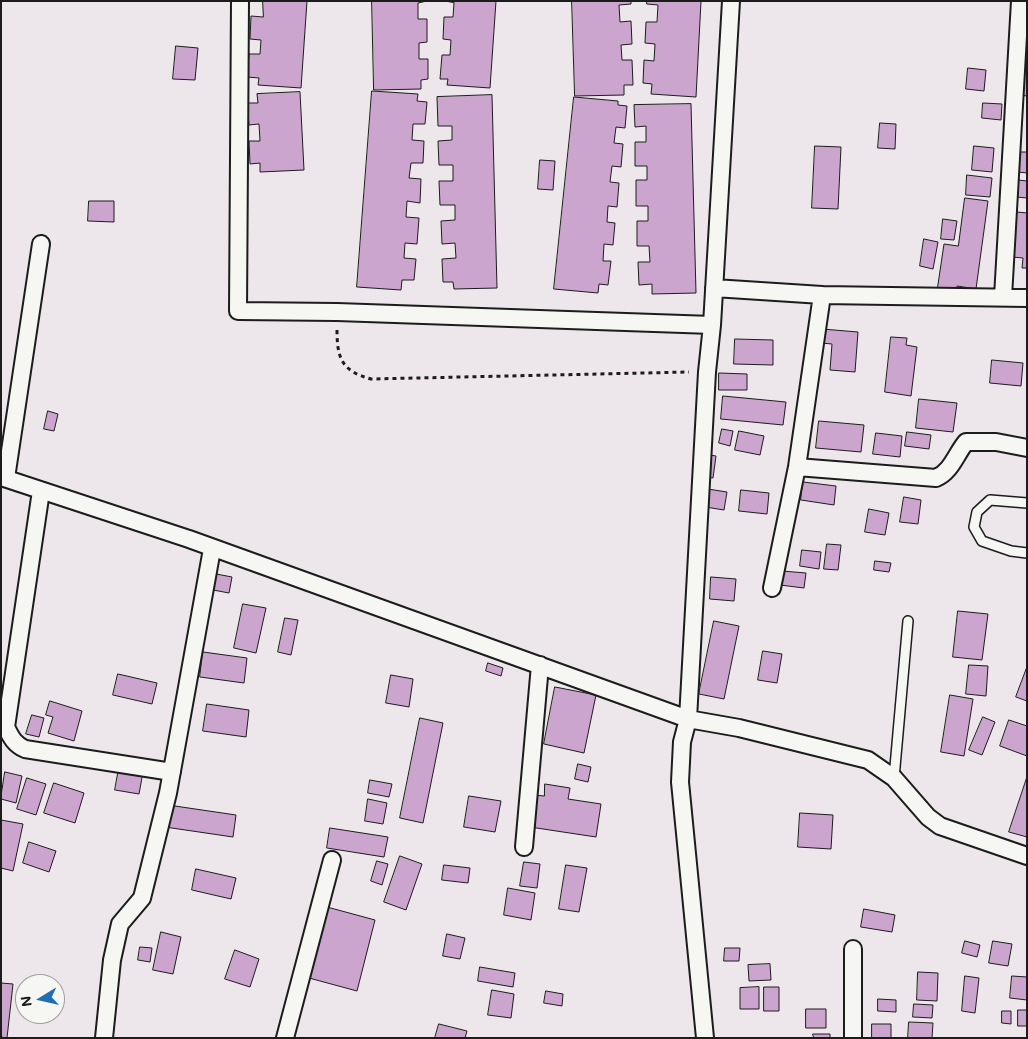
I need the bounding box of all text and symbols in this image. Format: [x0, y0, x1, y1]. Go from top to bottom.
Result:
north arrow [15, 974, 65, 1024]
text: N [15, 995, 36, 1008]

